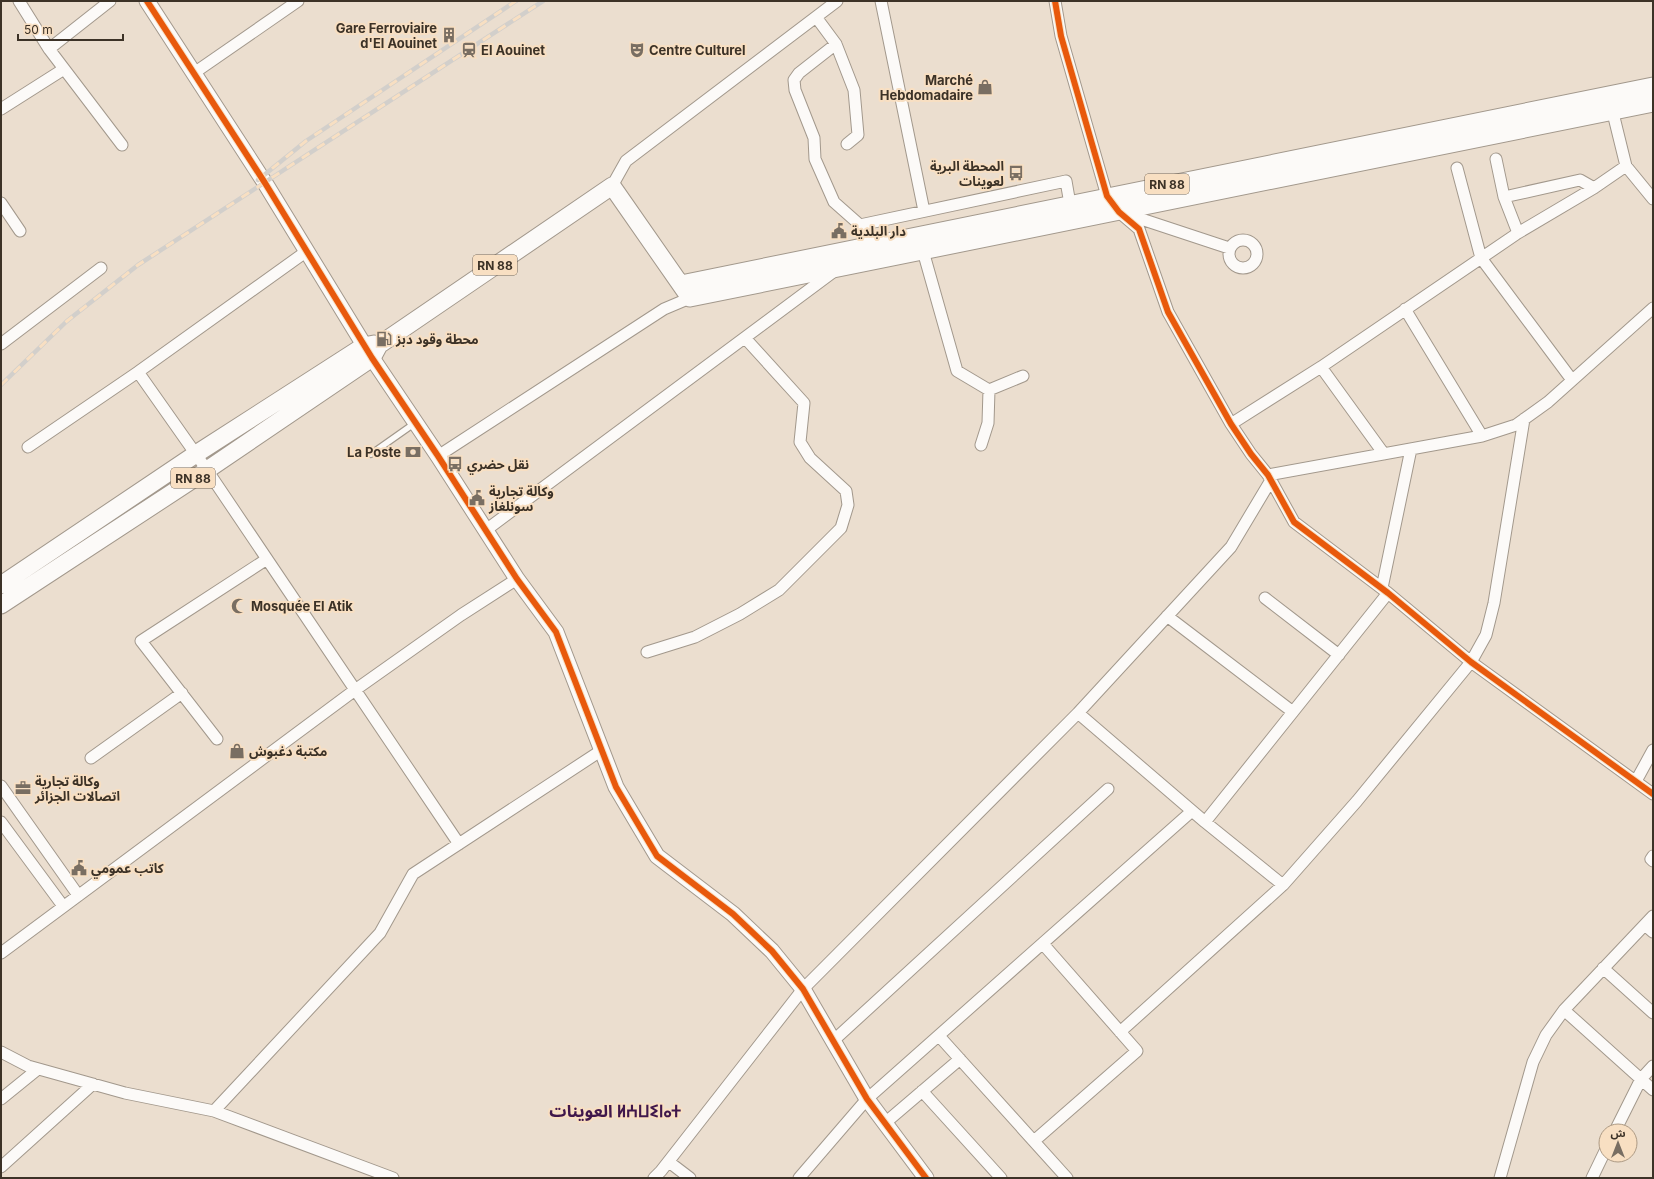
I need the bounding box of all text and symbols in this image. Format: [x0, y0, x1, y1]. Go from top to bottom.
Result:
scale bar [18, 16, 123, 42]
place label: Gare Ferroviaire d'El Aouinet [336, 20, 437, 51]
text: 50 m [24, 22, 53, 37]
building icon: Gare Ferroviaire d'El Aouinet [440, 26, 458, 44]
station icon: El Aouinet [460, 41, 478, 59]
theatre icon: Centre Culturel [628, 41, 646, 59]
place label: El Aouinet [481, 42, 545, 58]
place label: Centre Culturel [649, 42, 746, 58]
place label: Marché Hebdomadaire [880, 72, 973, 103]
shop icon: Marché Hebdomadaire [976, 78, 994, 96]
place label: المحطة البرية لعوينات [930, 158, 1004, 189]
bus stop icon: المحطة البرية لعوينات [1007, 164, 1025, 182]
road number: RN 88 [1145, 174, 1189, 194]
public building icon: دار البلدية [830, 222, 848, 240]
place label: دار البلدية [851, 223, 906, 239]
road number: RN 88 [473, 255, 517, 275]
fuel station icon: محطة وقود دبز [375, 330, 393, 348]
place label: محطة وقود دبز [395, 331, 479, 347]
bank icon: La Poste [404, 443, 422, 461]
place label: La Poste [347, 444, 401, 460]
bus stop icon: نقل حضري [446, 455, 464, 473]
place label: نقل حضري [467, 456, 529, 475]
road number: RN 88 [171, 468, 215, 488]
place label: وكالة تجارية سونلغاز [488, 483, 554, 514]
public building icon: وكالة تجارية سونلغاز [468, 489, 486, 507]
mosque icon: Mosquée El Atik [230, 597, 248, 615]
place label: Mosquée El Atik [251, 598, 353, 614]
shop icon: مكتبة دغبوش [228, 742, 246, 760]
place label: مكتبة دغبوش [249, 743, 327, 759]
place label: وكالة تجارية اتصالات الجزائر [34, 773, 120, 804]
office icon: وكالة تجارية اتصالات الجزائر [14, 779, 32, 797]
public building icon: كاتب عمومي [70, 859, 88, 877]
place label: كاتب عمومي [91, 860, 164, 879]
district label: العوينات ⵍⵄⵡⵉⵏⴰⵜ [549, 1101, 681, 1121]
north arrow [1598, 1123, 1638, 1163]
text: ش [1610, 1126, 1626, 1140]

